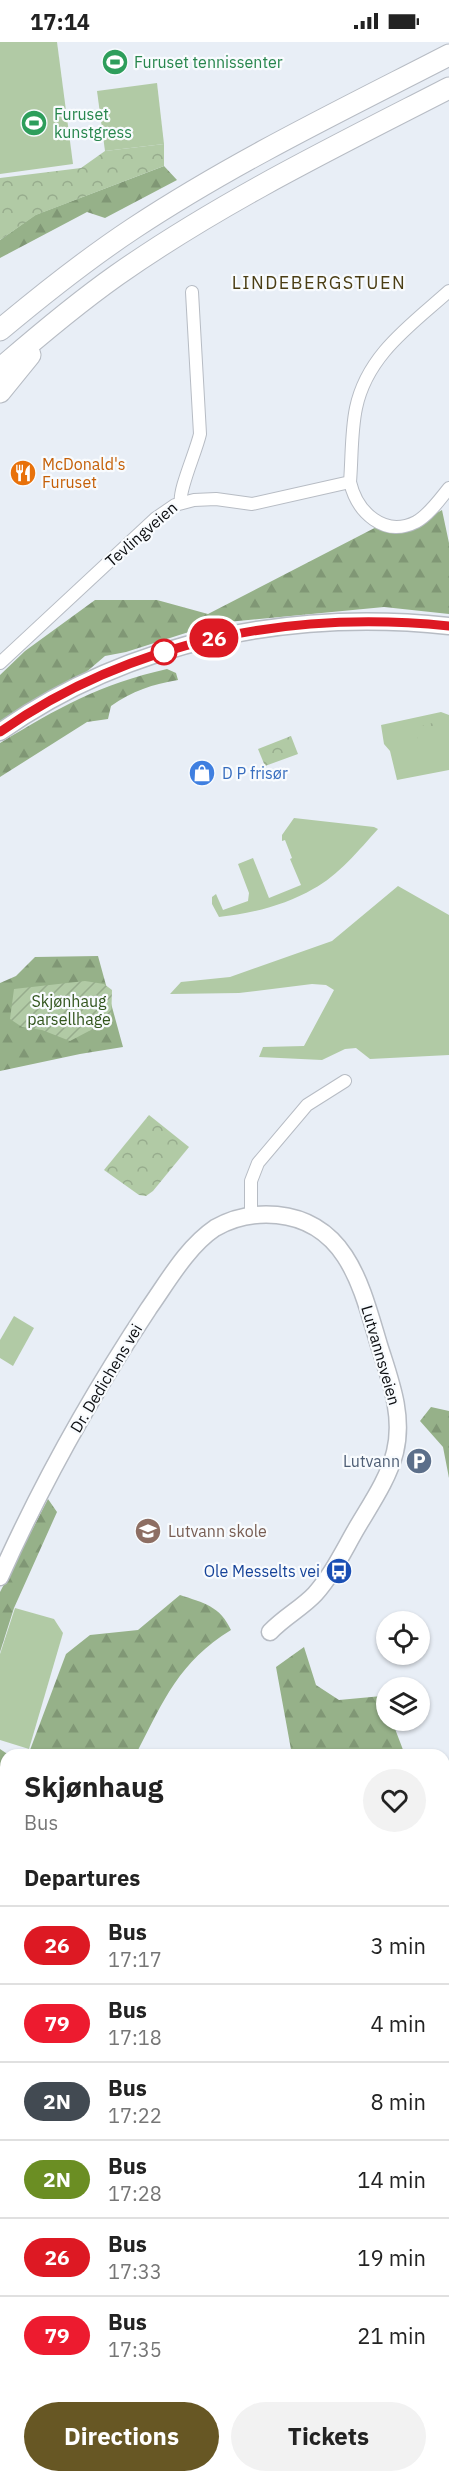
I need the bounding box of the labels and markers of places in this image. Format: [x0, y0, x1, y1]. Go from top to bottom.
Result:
sports icon: Furuset tennissenter [100, 47, 130, 77]
place label: Furuset tennissenter [134, 52, 283, 72]
place label: Furuset kunstgress [54, 104, 132, 142]
sports icon: Furuset kunstgress [19, 108, 49, 138]
place label: McDonald's Furuset [42, 454, 126, 492]
restaurant icon: McDonald's Furuset [8, 458, 38, 488]
unlabelled marker [151, 639, 177, 665]
shop icon: D P frisør [187, 758, 217, 788]
place label: D P frisør [222, 763, 288, 783]
parking icon: Lutvann [404, 1446, 434, 1476]
place label: Lutvann [343, 1451, 400, 1471]
school or university icon: Lutvann skole [133, 1516, 163, 1546]
place label: Lutvann skole [168, 1521, 267, 1541]
bus stop icon: Ole Messelts vei [324, 1556, 354, 1586]
place label: Ole Messelts vei [204, 1561, 320, 1581]

